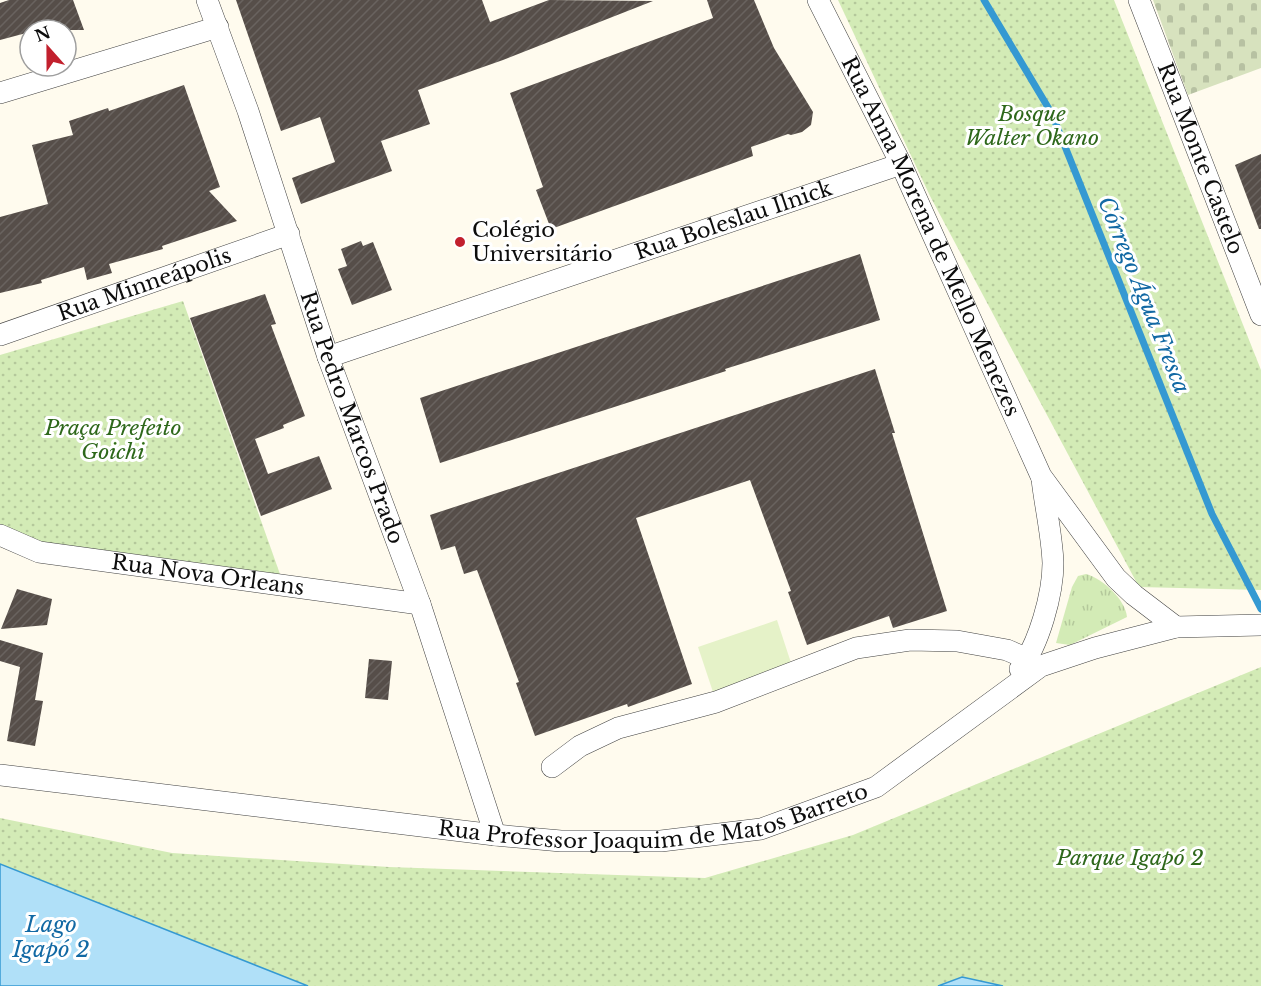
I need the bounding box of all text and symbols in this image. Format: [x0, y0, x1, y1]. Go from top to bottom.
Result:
north arrow [18, 18, 78, 78]
text: N [32, 22, 53, 46]
street label: Rua Anna Morena de Mello Menezes [836, 52, 1026, 420]
street label: Rua Monte Castelo [1152, 59, 1249, 258]
park label: Bosque Walter Okano [965, 101, 1099, 151]
street label: Rua Boleslau Ilnick [632, 175, 836, 266]
water label: Córrego Água Fresca [1092, 193, 1196, 397]
place label: Colégio Universitário [472, 217, 613, 267]
marker: Colégio Universitário [453, 235, 467, 249]
street label: Rua Minneápolis [54, 242, 235, 327]
street label: Rua Pedro Marcos Prado [295, 288, 409, 547]
park label: Praça Prefeito Goichi [44, 415, 181, 465]
street label: Rua Nova Orleans [110, 549, 306, 601]
street label: Rua Professor Joaquim de Matos Barreto [437, 778, 871, 854]
park label: Parque Igapó 2 [1055, 845, 1204, 871]
water label: Lago Igapó 2 [12, 911, 89, 963]

